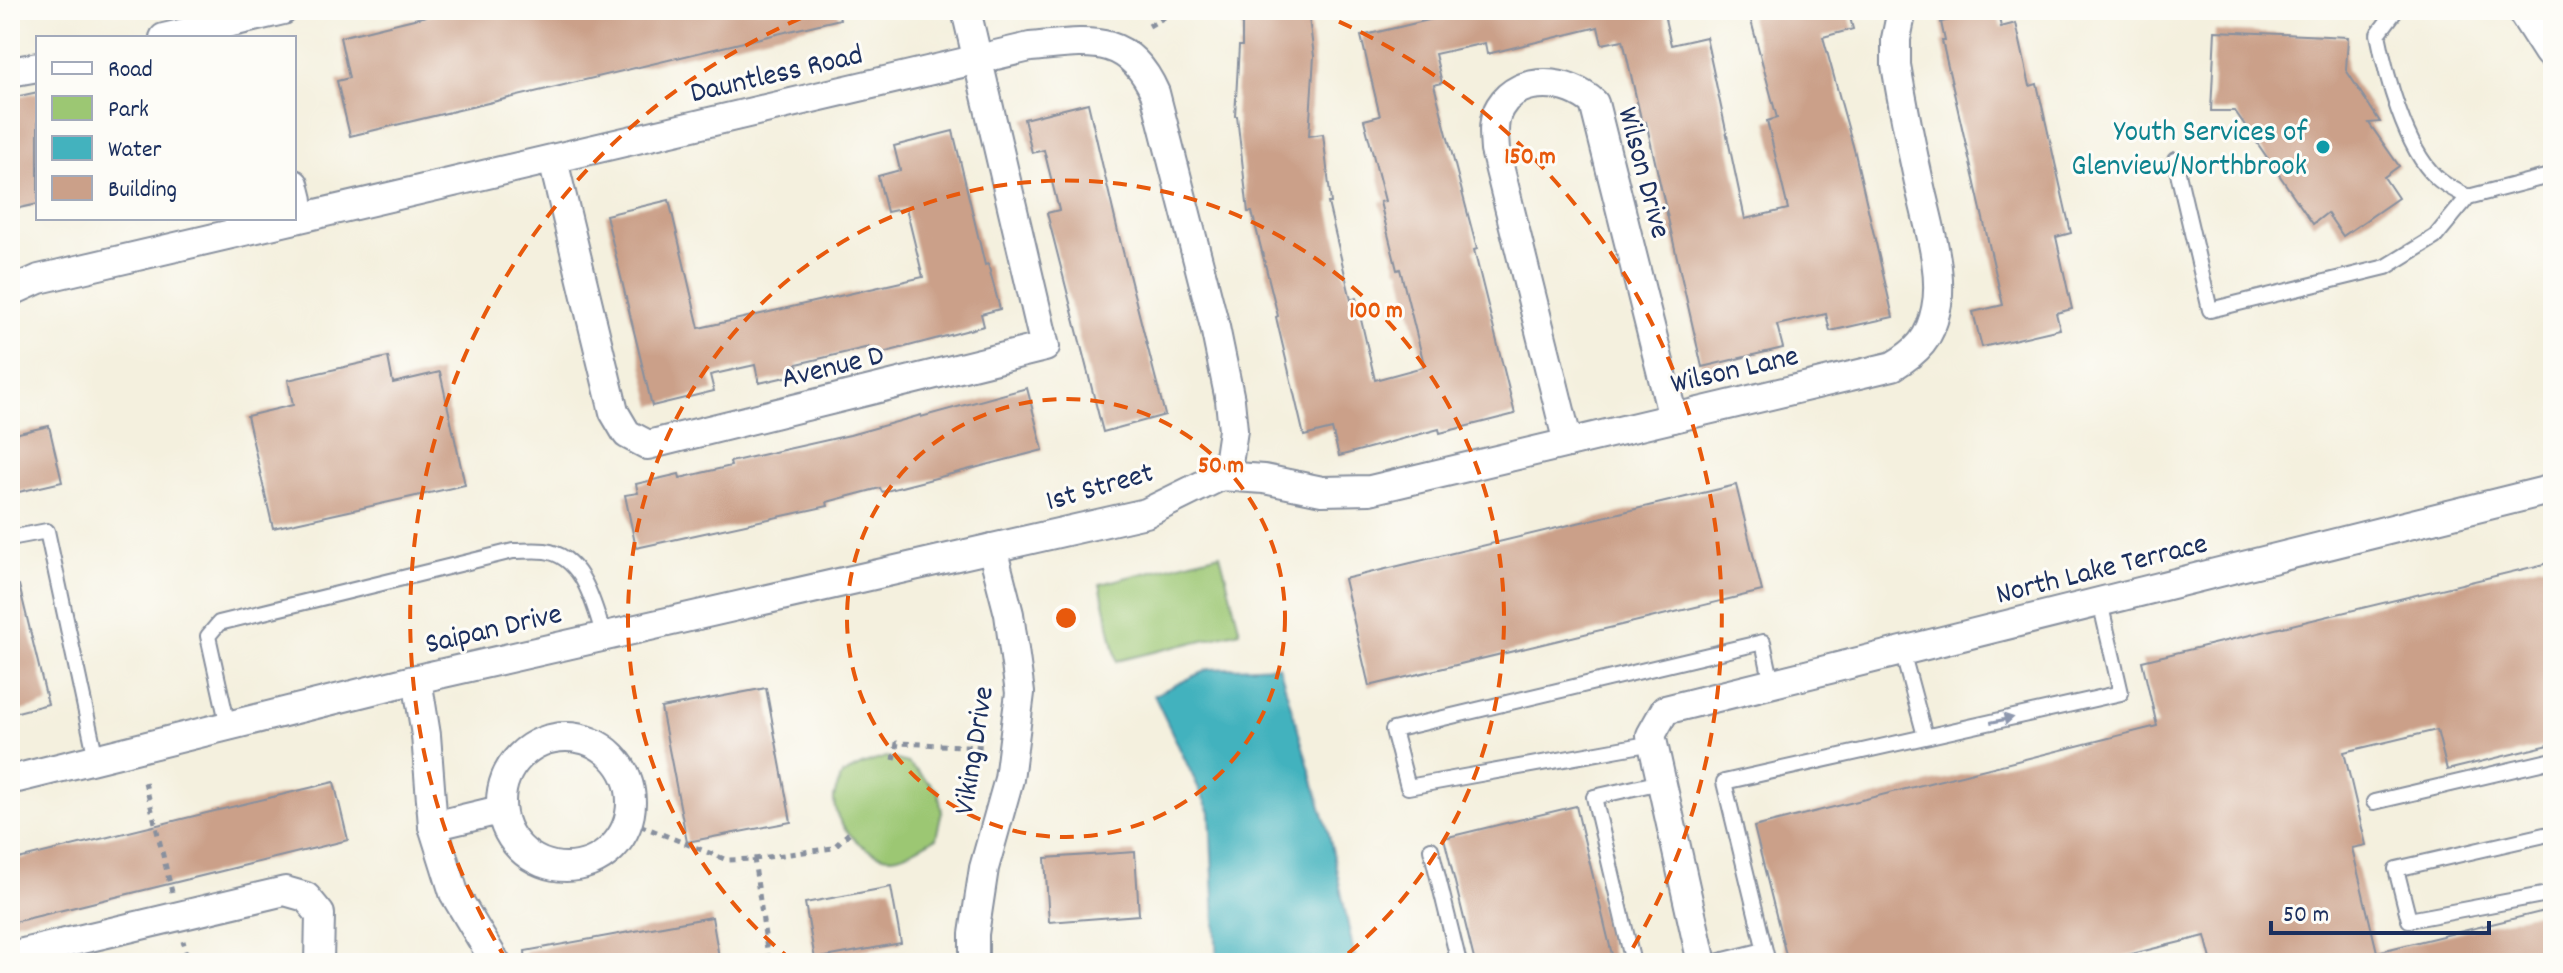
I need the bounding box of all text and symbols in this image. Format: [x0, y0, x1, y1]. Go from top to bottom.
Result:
legend [36, 36, 296, 220]
street label: Dauntless Road [686, 36, 868, 117]
text: Road [108, 54, 153, 88]
text: Park [108, 94, 149, 128]
street label: Wilson Drive [1603, 103, 1680, 244]
place label: Youth Services of Glenview/Northbrook [2071, 113, 2308, 190]
text: Water [108, 134, 161, 168]
marker: Youth Services of Glenview/Northbrook [2314, 138, 2332, 156]
text: 150 m [1504, 141, 1556, 175]
text: Building [108, 174, 177, 208]
text: 100 m [1349, 295, 1403, 329]
street label: Avenue D [777, 336, 889, 403]
street label: Wilson Lane [1667, 337, 1803, 408]
text: 50 m [1198, 450, 1244, 484]
street label: 1st Street [1041, 453, 1159, 525]
street label: North Lake Terrace [1992, 524, 2212, 618]
street label: Saipan Drive [421, 595, 567, 668]
centre of rings [1052, 604, 1080, 632]
street label: Viking Drive [945, 683, 1008, 818]
one-way arrow [1989, 713, 2014, 726]
scale bar [2271, 885, 2489, 935]
text: 50 m [2283, 899, 2329, 933]

